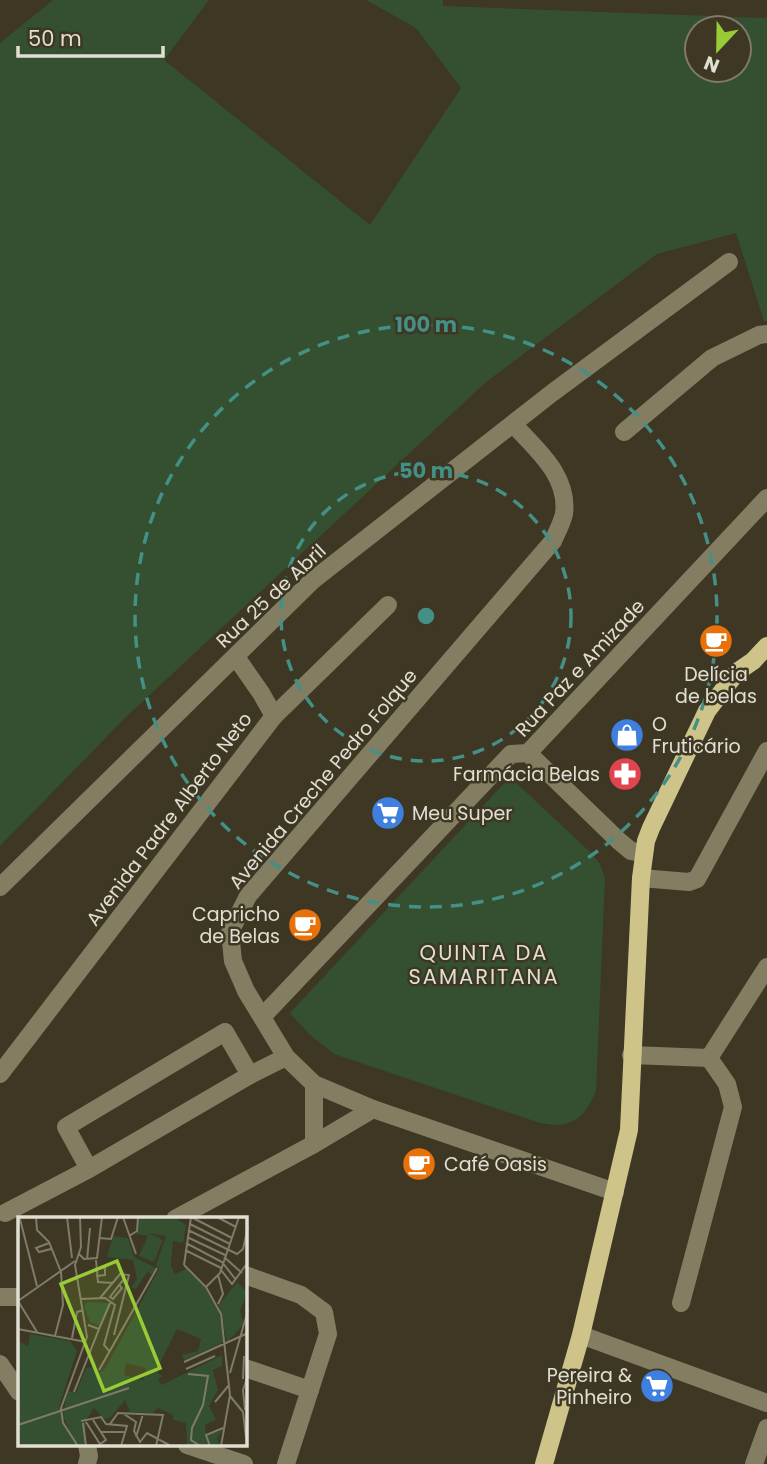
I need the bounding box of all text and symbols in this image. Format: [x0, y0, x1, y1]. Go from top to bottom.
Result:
scale bar [18, 14, 163, 58]
north arrow [683, 14, 753, 84]
text: 50 m [28, 24, 82, 53]
text: N [700, 49, 724, 79]
text: 100 m [395, 310, 457, 339]
text: 50 m [399, 456, 453, 485]
street label: Rua 25 de Abril [210, 538, 332, 654]
street label: Rua Paz e Amizade [509, 593, 651, 743]
centre of rings [414, 604, 438, 628]
cafe icon: Delícia de belas [697, 622, 735, 660]
place label: Delícia de belas [675, 661, 757, 710]
street label: Avenida Creche Pedro Folque [223, 663, 423, 895]
street label: Avenida Padre Alberto Neto [80, 707, 258, 931]
place label: O Fruticário [652, 711, 741, 760]
shop icon: O Fruticário [608, 716, 646, 754]
pharmacy icon: Farmácia Belas [606, 755, 644, 793]
place label: Farmácia Belas [453, 761, 600, 788]
supermarket icon: Meu Super [369, 794, 407, 832]
place label: Meu Super [412, 800, 512, 827]
place label: Capricho de Belas [192, 901, 280, 950]
cafe icon: Capricho de Belas [286, 906, 324, 944]
district label: QUINTA DA SAMARITANA [408, 938, 560, 991]
cafe icon: Café Oasis [400, 1145, 438, 1183]
place label: Café Oasis [444, 1151, 547, 1178]
inset map [18, 1217, 247, 1446]
place label: Pereira & Pinheiro [547, 1362, 632, 1411]
supermarket icon: Pereira & Pinheiro [638, 1367, 676, 1405]

